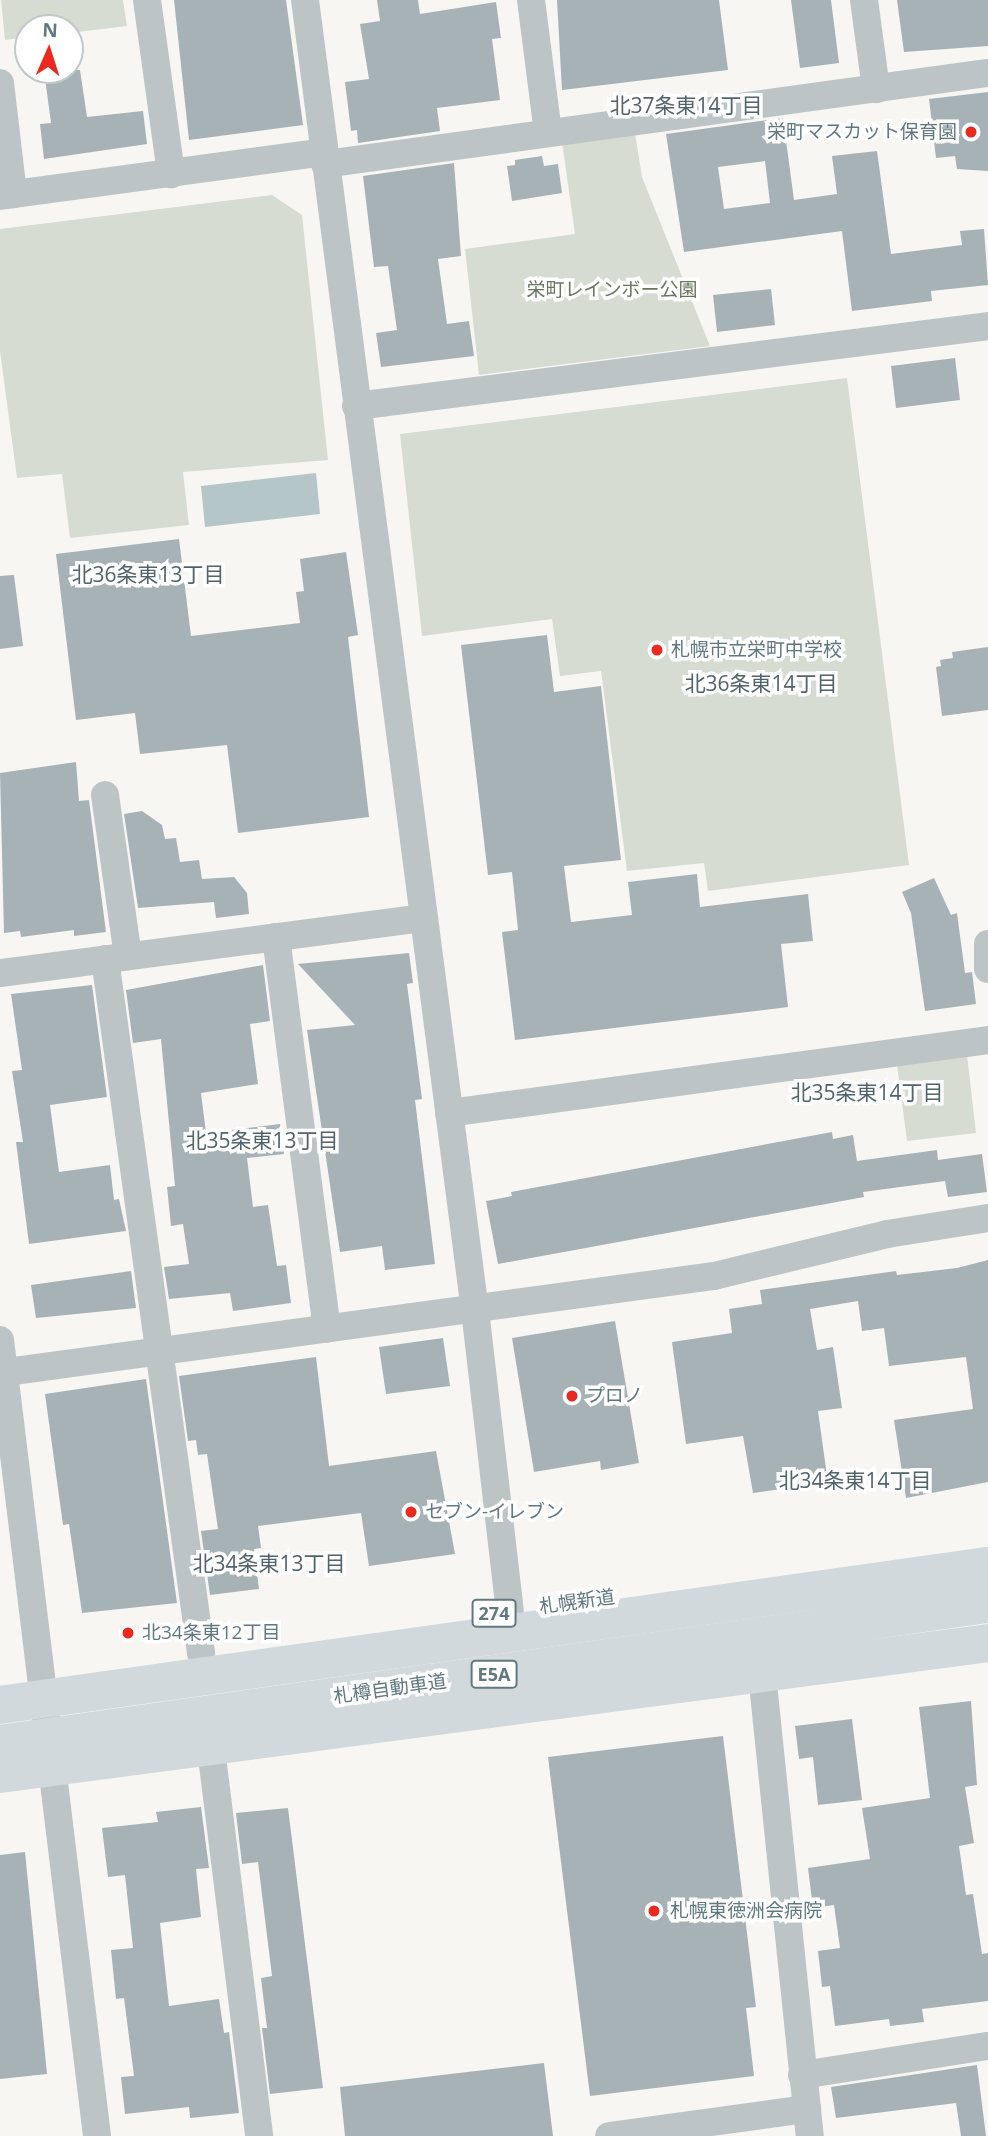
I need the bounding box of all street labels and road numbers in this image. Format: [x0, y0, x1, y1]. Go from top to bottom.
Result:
street label: 札幌新道 [538, 1585, 616, 1619]
road number: 274 [471, 1598, 517, 1628]
road number: E5A [470, 1660, 518, 1688]
street label: 札樽自動車道 [332, 1670, 448, 1708]

